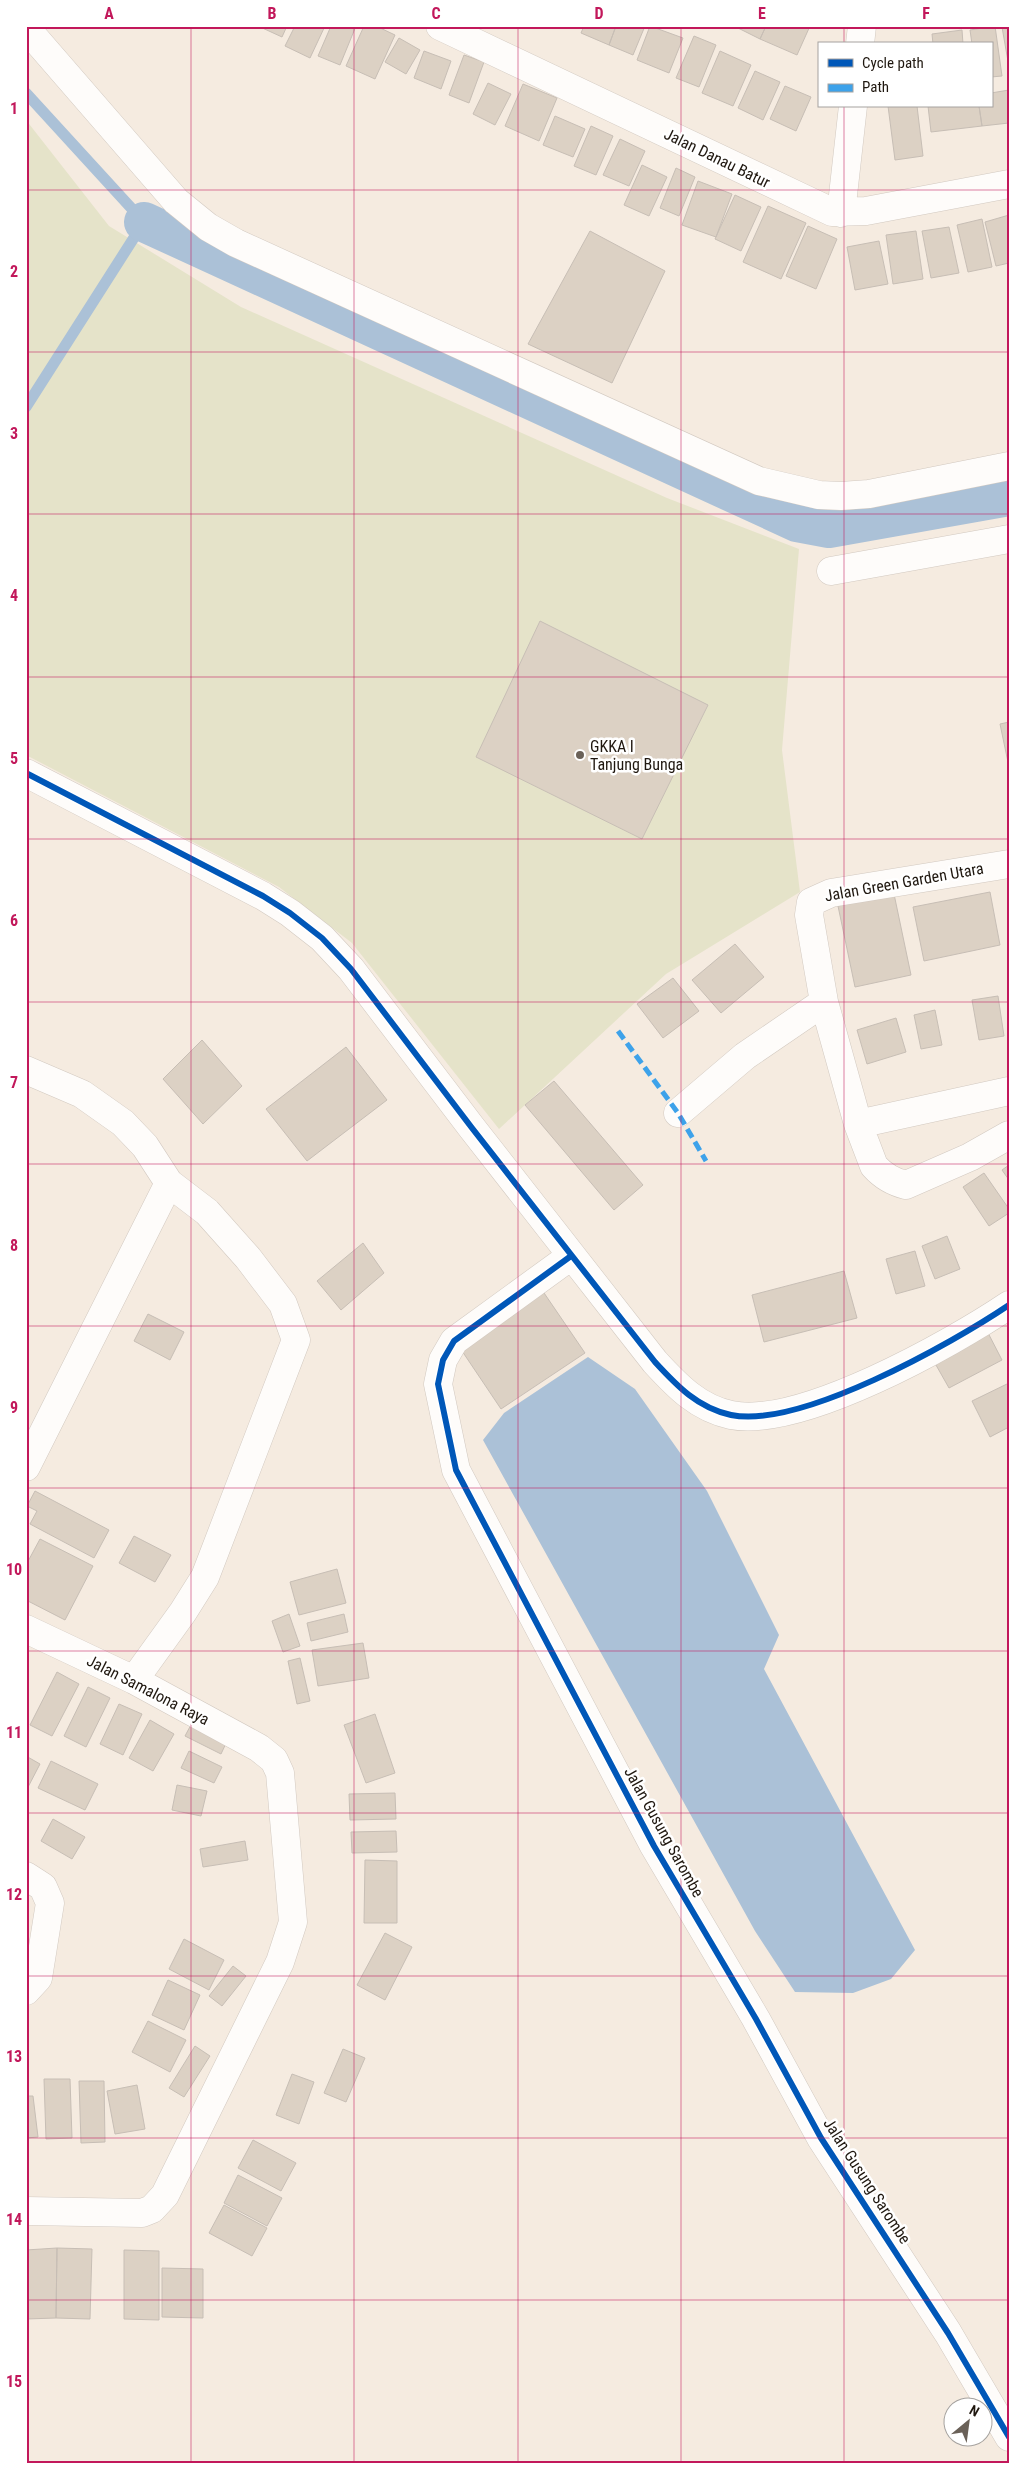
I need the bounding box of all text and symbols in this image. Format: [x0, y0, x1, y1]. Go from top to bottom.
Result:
text: A [104, 4, 114, 23]
text: B [268, 4, 277, 23]
text: C [431, 4, 441, 23]
text: D [594, 4, 604, 23]
text: E [758, 4, 766, 23]
text: F [922, 4, 930, 23]
legend [818, 42, 992, 108]
text: Cycle path [862, 54, 924, 72]
text: Path [862, 78, 889, 96]
text: 1 [10, 99, 18, 118]
street label: Jalan Danau Batur [661, 124, 773, 192]
text: 2 [10, 262, 18, 281]
text: 3 [10, 424, 18, 443]
text: 4 [10, 586, 18, 605]
place label: GKKA I Tanjung Bunga [590, 737, 683, 774]
text: 5 [10, 749, 18, 768]
marker: GKKA I Tanjung Bunga [574, 749, 586, 761]
street label: Jalan Green Garden Utara [823, 859, 985, 905]
text: 6 [10, 911, 18, 930]
text: 7 [10, 1073, 18, 1092]
text: 8 [10, 1236, 18, 1255]
text: 9 [10, 1398, 18, 1417]
text: 10 [6, 1560, 22, 1579]
street label: Jalan Samalona Raya [84, 1651, 212, 1729]
text: 11 [6, 1723, 22, 1742]
street label: Jalan Gusung Sarombe [620, 1764, 708, 1900]
text: 12 [6, 1885, 22, 1904]
text: 13 [6, 2047, 22, 2066]
street label: Jalan Gusung Sarombe [819, 2115, 915, 2247]
text: 14 [6, 2210, 22, 2229]
text: 15 [6, 2372, 22, 2391]
north arrow [942, 2398, 992, 2448]
text: N [967, 2402, 982, 2420]

